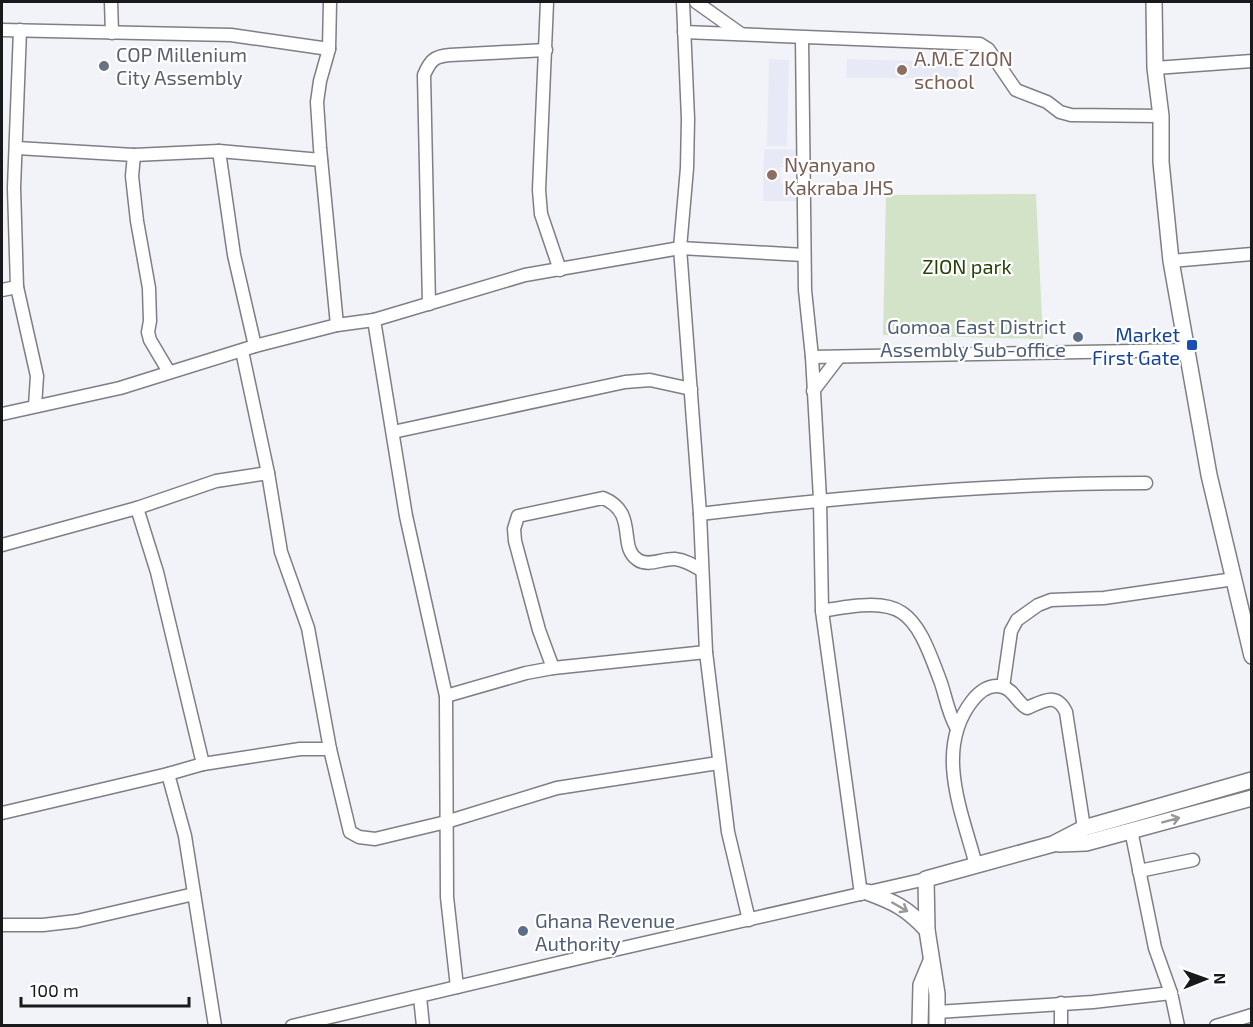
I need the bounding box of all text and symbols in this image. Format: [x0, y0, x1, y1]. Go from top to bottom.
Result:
place label: COP Millenium City Assembly [116, 42, 247, 89]
place label: A.M.E ZION school [914, 46, 1013, 93]
marker: COP Millenium City Assembly [97, 59, 111, 73]
marker: A.M.E ZION school [895, 63, 909, 77]
place label: Nyanyano Kakraba JHS [784, 152, 894, 199]
marker: Nyanyano Kakraba JHS [765, 168, 779, 182]
park label: ZION park [922, 254, 1012, 278]
place label: Gomoa East District Assembly Sub-office [880, 314, 1066, 361]
place label: Market First Gate [1092, 322, 1180, 369]
marker: Gomoa East District Assembly Sub-office [1071, 330, 1085, 344]
marker: Market First Gate [1185, 338, 1199, 352]
one-way arrow [1161, 813, 1180, 825]
one-way arrow [891, 901, 908, 913]
place label: Ghana Revenue Authority [535, 908, 675, 955]
marker: Ghana Revenue Authority [516, 924, 530, 938]
north arrow [1175, 949, 1235, 1009]
scale bar [21, 970, 189, 1008]
text: N [1211, 973, 1230, 985]
text: 100 m [30, 979, 79, 1001]

